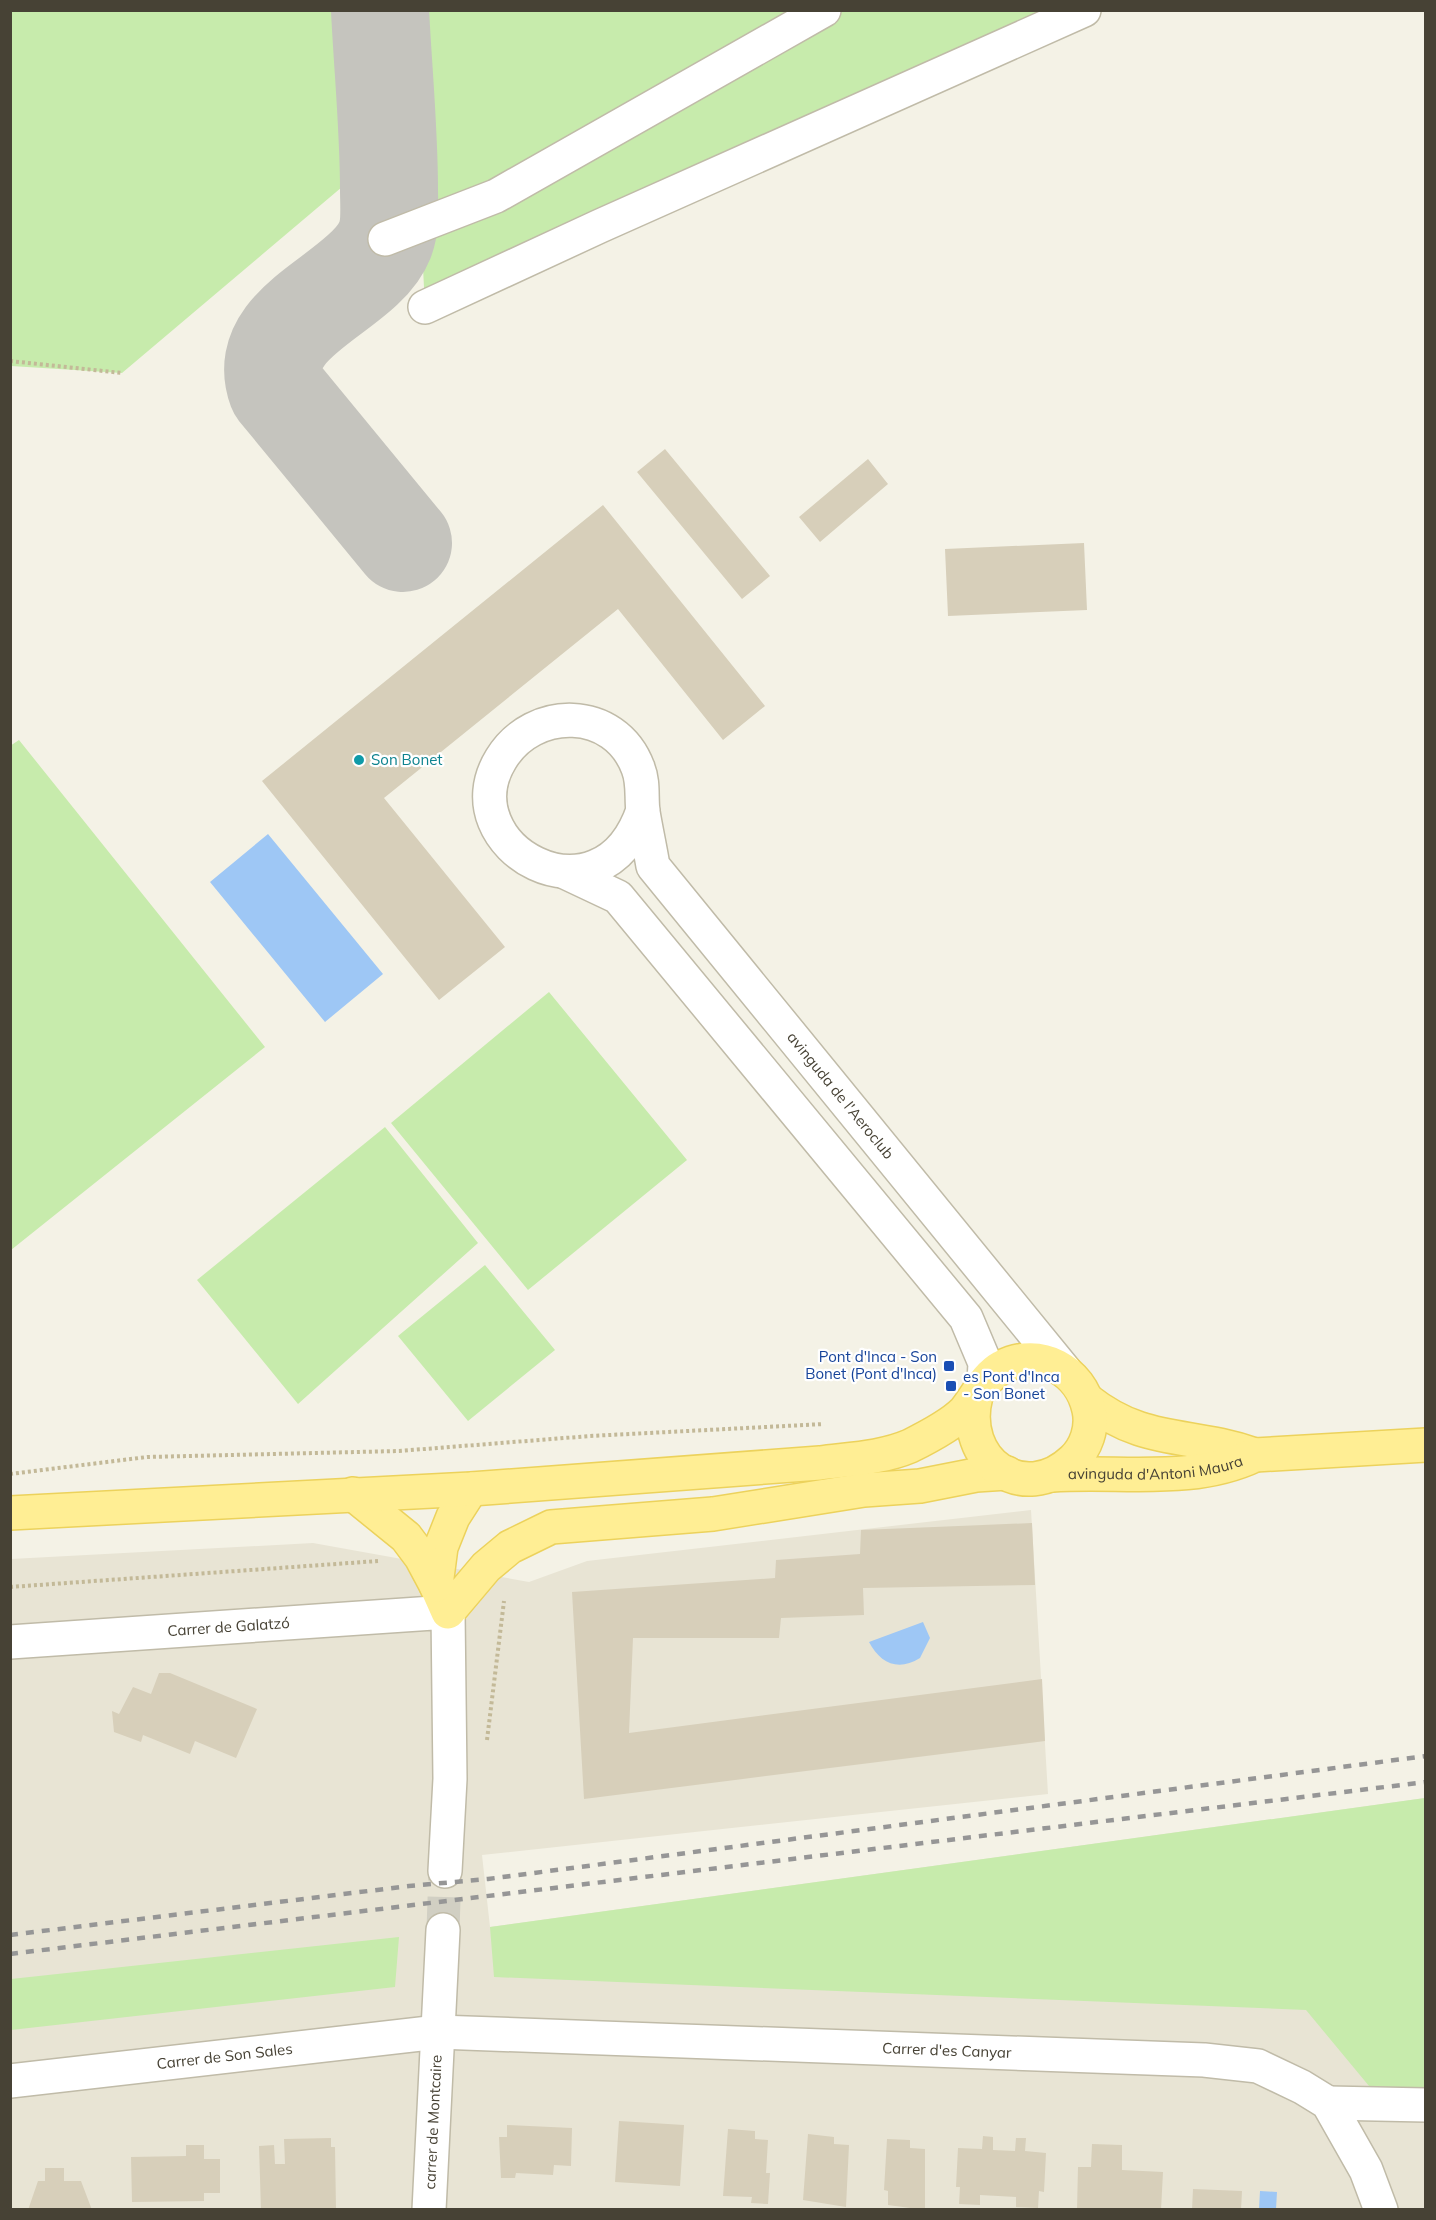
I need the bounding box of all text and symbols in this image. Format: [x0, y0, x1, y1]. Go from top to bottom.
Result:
place label: Son Bonet [371, 750, 443, 769]
marker: Son Bonet [352, 753, 366, 767]
street label: avinguda de l'Aeroclub [783, 1028, 898, 1163]
place label: Pont d'Inca - Son Bonet (Pont d'Inca) [805, 1347, 937, 1383]
marker: Pont d'Inca - Son Bonet (Pont d'Inca) [942, 1359, 956, 1373]
place label: es Pont d'Inca - Son Bonet [963, 1367, 1060, 1403]
marker: es Pont d'Inca - Son Bonet [944, 1379, 958, 1393]
street label: avinguda d'Antoni Maura [1068, 1451, 1245, 1483]
street label: Carrer de Galatzó [167, 1613, 290, 1640]
street label: Carrer d'es Canyar [882, 2038, 1012, 2062]
street label: Carrer de Son Sales [156, 2039, 294, 2073]
street label: carrer de Montcaire [420, 2054, 446, 2190]

